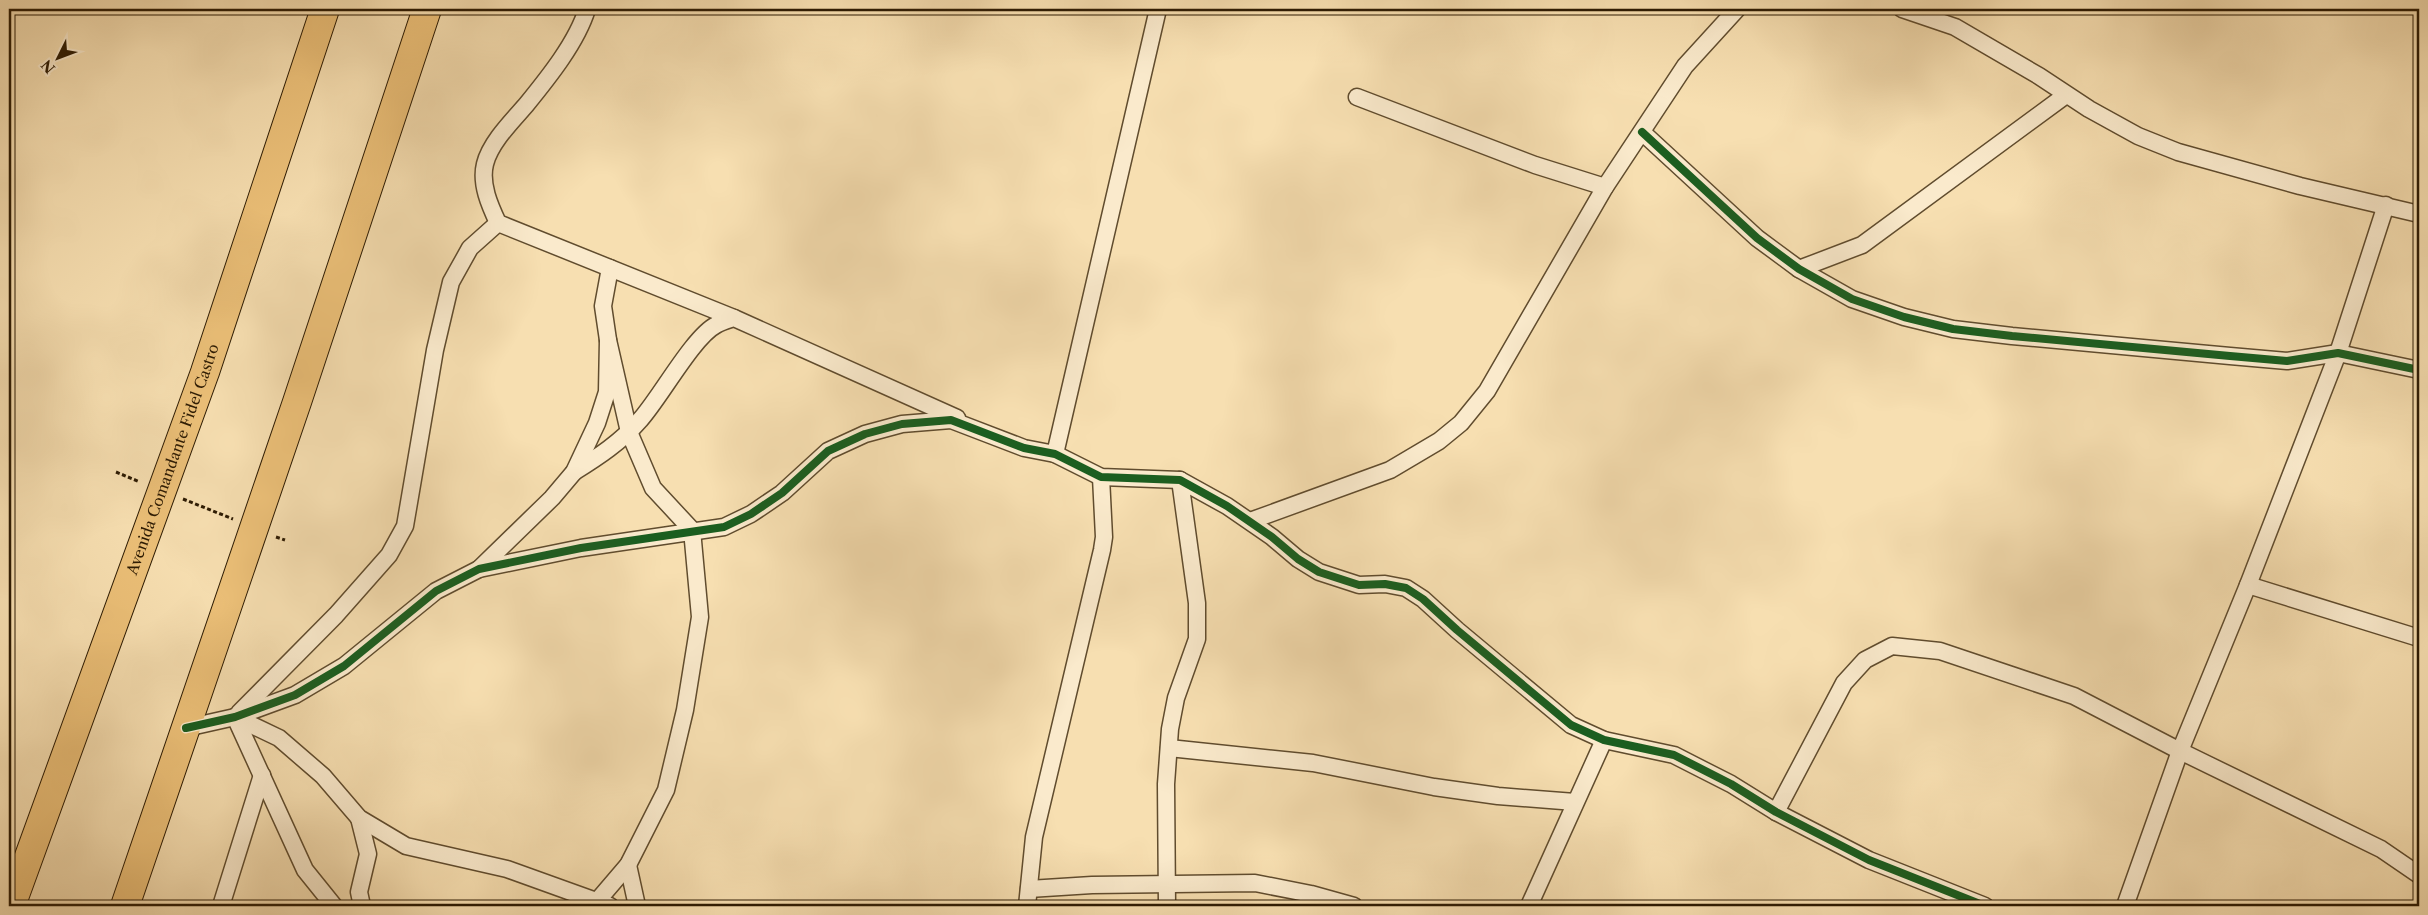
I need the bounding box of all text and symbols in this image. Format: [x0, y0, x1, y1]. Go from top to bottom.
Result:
north arrow [32, 32, 82, 82]
text: N [38, 56, 59, 77]
street label: Avenida Comandante Fidel Castro [122, 341, 223, 578]

